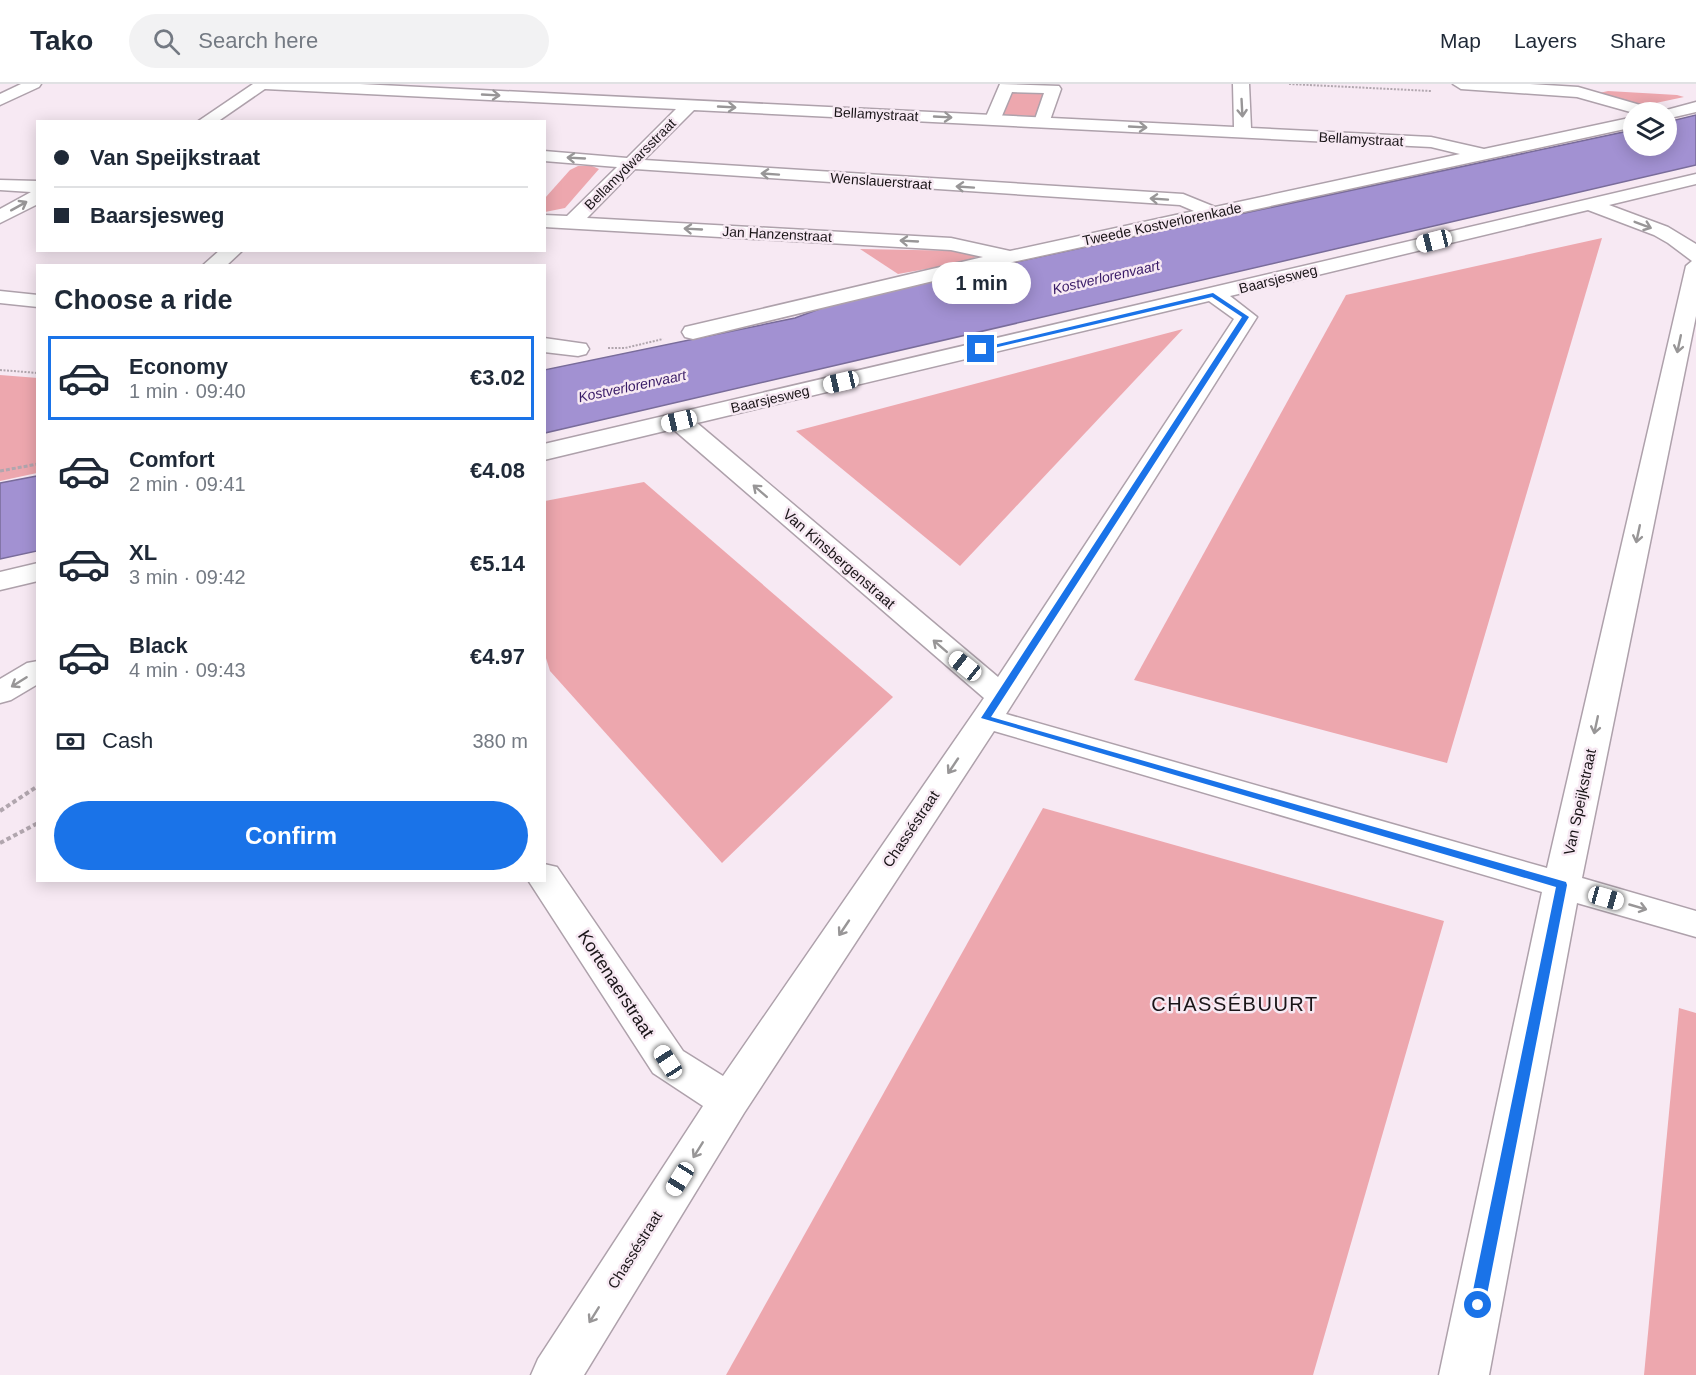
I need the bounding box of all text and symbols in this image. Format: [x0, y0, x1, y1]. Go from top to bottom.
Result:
search box [129, 14, 549, 68]
text: Tako [30, 25, 93, 56]
icon: search [150, 25, 183, 58]
text: Search here [198, 28, 318, 53]
text: Map [1440, 29, 1481, 52]
text: Layers [1514, 29, 1577, 52]
text: Share [1610, 29, 1666, 52]
one-way arrow [480, 90, 500, 101]
one-way arrow [1237, 98, 1248, 118]
one-way arrow [717, 101, 737, 112]
map controls [1623, 102, 1677, 156]
button: layers [1623, 102, 1677, 156]
street label: Bellamystraat [833, 104, 919, 124]
one-way arrow [933, 112, 953, 123]
street label: Bellamydwarsstraat [581, 115, 679, 213]
one-way arrow [1128, 121, 1147, 132]
street label: Bellamystraat [1318, 129, 1404, 149]
text: Van Speijkstraat [90, 145, 260, 170]
one-way arrow [566, 152, 586, 163]
one-way arrow [761, 169, 781, 180]
street label: Wenslauerstraat [830, 169, 932, 193]
one-way arrow [955, 181, 975, 192]
one-way arrow [1150, 193, 1170, 204]
street label: Tweede Kostverlorenkade [1081, 199, 1243, 249]
one-way arrow [10, 200, 27, 212]
text: Baarsjesweg [90, 203, 225, 228]
one-way arrow [1633, 220, 1651, 231]
street label: Jan Hanzenstraat [722, 223, 832, 245]
one-way arrow [684, 224, 704, 235]
car [1414, 228, 1454, 254]
one-way arrow [899, 236, 919, 247]
water label: Kostverlorenvaart [1051, 257, 1162, 297]
callout: 1 min [932, 262, 1030, 304]
street label: Baarsjesweg [1237, 262, 1319, 296]
text: 1 min [955, 272, 1008, 294]
text: Choose a ride [54, 285, 233, 315]
one-way arrow [1673, 333, 1684, 353]
route end [967, 335, 994, 362]
icon: car [57, 351, 111, 405]
text: Economy [129, 354, 228, 379]
text: €3.02 [470, 365, 525, 390]
water label: Kostverlorenvaart [577, 367, 688, 405]
car [821, 369, 861, 395]
text: 1 min · 09:40 [129, 380, 246, 402]
street label: Baarsjesweg [729, 382, 811, 416]
car [659, 408, 699, 434]
icon: car [57, 444, 111, 498]
text: Comfort [129, 447, 215, 472]
text: €4.08 [470, 458, 525, 483]
text: 2 min · 09:41 [129, 473, 246, 495]
one-way arrow [753, 484, 768, 498]
street label: Van Kinsbergenstraat [780, 505, 900, 613]
one-way arrow [1632, 524, 1643, 543]
icon: car [57, 537, 111, 591]
text: XL [129, 540, 157, 565]
text: €5.14 [470, 551, 525, 576]
text: 3 min · 09:42 [129, 566, 246, 588]
icon: car [57, 630, 111, 684]
text: Black [129, 633, 188, 658]
one-way arrow [933, 639, 948, 653]
text: €4.97 [470, 644, 525, 669]
car [945, 648, 985, 684]
text: 4 min · 09:43 [129, 659, 246, 681]
one-way arrow [11, 676, 28, 688]
one-way arrow [1590, 715, 1602, 734]
icon: cash [54, 725, 87, 758]
text: Cash [102, 728, 153, 753]
text: 380 m [472, 730, 528, 752]
street label: Van Speijkstraat [1560, 746, 1599, 857]
one-way arrow [947, 758, 959, 774]
street label: Chasséstraat [879, 787, 943, 870]
button: Confirm [54, 801, 528, 870]
car [1586, 884, 1626, 912]
one-way arrow [1628, 902, 1647, 913]
one-way arrow [838, 920, 851, 937]
street label: Kortenaerstraat [574, 927, 658, 1041]
district label: CHASSÉBUURT [1151, 993, 1319, 1015]
car [651, 1042, 685, 1082]
one-way arrow [691, 1142, 704, 1159]
car [663, 1159, 697, 1199]
street label: Chasséstraat [604, 1207, 666, 1292]
route start [1464, 1291, 1491, 1318]
one-way arrow [587, 1307, 600, 1324]

